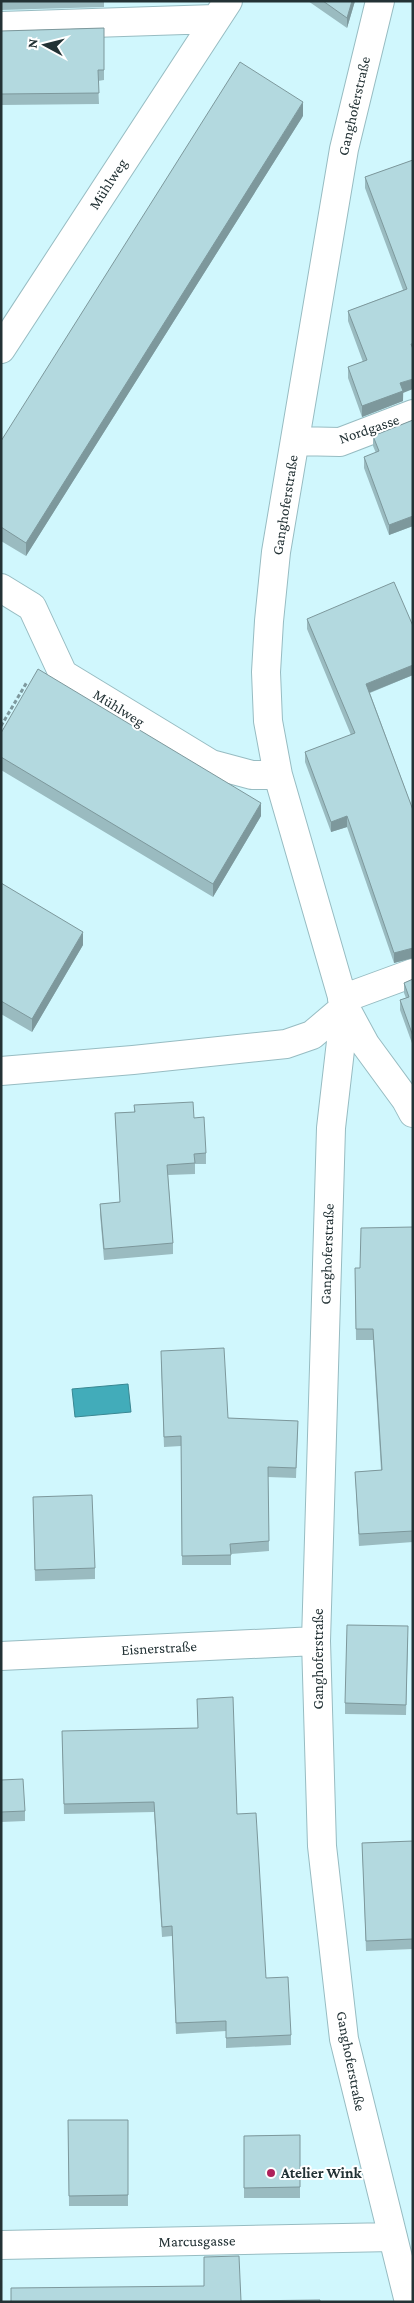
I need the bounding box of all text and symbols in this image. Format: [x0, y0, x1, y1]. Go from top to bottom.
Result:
north arrow [20, 20, 70, 70]
text: N [24, 37, 41, 49]
street label: Ganghoferstraße [335, 55, 374, 157]
street label: Mühlweg [86, 156, 131, 213]
street label: Nordgasse [337, 411, 402, 448]
street label: Ganghoferstraße [269, 453, 302, 556]
street label: Mühlweg [90, 686, 147, 731]
street label: Ganghoferstraße [317, 1203, 338, 1305]
street label: Ganghoferstraße [310, 1608, 327, 1710]
street label: Eisnerstraße [121, 1638, 198, 1658]
street label: Ganghoferstraße [333, 2010, 369, 2113]
place label: Atelier Wink [280, 2165, 363, 2181]
marker: Atelier Wink [265, 2167, 277, 2179]
street label: Marcusgasse [158, 2232, 236, 2251]

